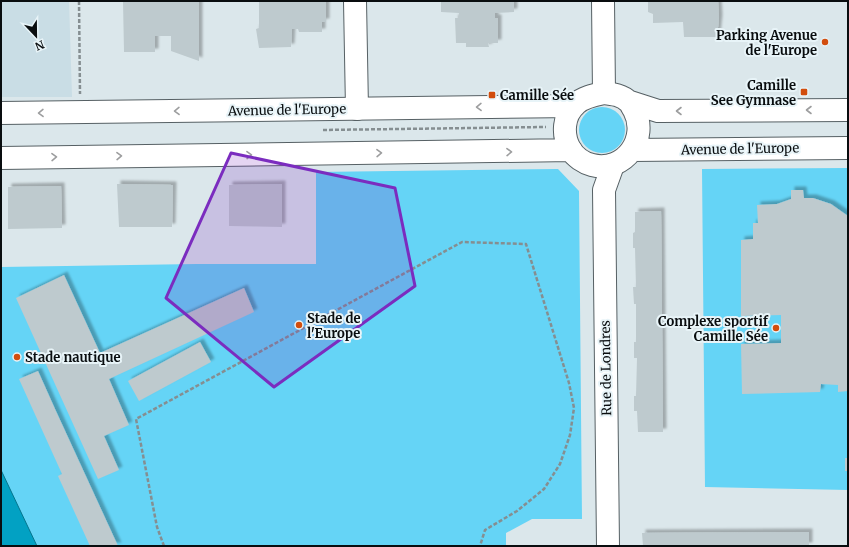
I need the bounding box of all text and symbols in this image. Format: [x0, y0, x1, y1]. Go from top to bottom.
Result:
north arrow [16, 16, 56, 56]
place label: Parking Avenue de l'Europe [716, 27, 817, 59]
text: N [33, 37, 46, 54]
marker: Parking Avenue de l'Europe [820, 37, 830, 47]
place label: Camille See Gymnase [711, 77, 796, 109]
place label: Camille Sée [500, 87, 574, 104]
marker: Camille See Gymnase [799, 87, 809, 97]
marker: Camille Sée [487, 90, 497, 100]
street label: Avenue de l'Europe [227, 100, 346, 120]
one-way arrow [476, 103, 482, 111]
one-way arrow [806, 106, 812, 114]
one-way arrow [174, 107, 180, 115]
one-way arrow [676, 107, 682, 115]
one-way arrow [38, 108, 44, 117]
street label: Avenue de l'Europe [680, 139, 799, 159]
one-way arrow [506, 148, 512, 156]
one-way arrow [376, 149, 382, 157]
one-way arrow [246, 151, 252, 159]
one-way arrow [116, 152, 122, 160]
one-way arrow [51, 153, 57, 161]
place label: Stade de l'Europe [307, 310, 361, 342]
place label: Complexe sportif Camille Sée [658, 313, 769, 345]
marker: Stade de l'Europe [294, 320, 304, 330]
street label: Rue de Londres [597, 320, 615, 416]
marker: Complexe sportif Camille Sée [771, 323, 781, 333]
place label: Stade nautique [25, 349, 120, 366]
marker: Stade nautique [12, 352, 22, 362]

